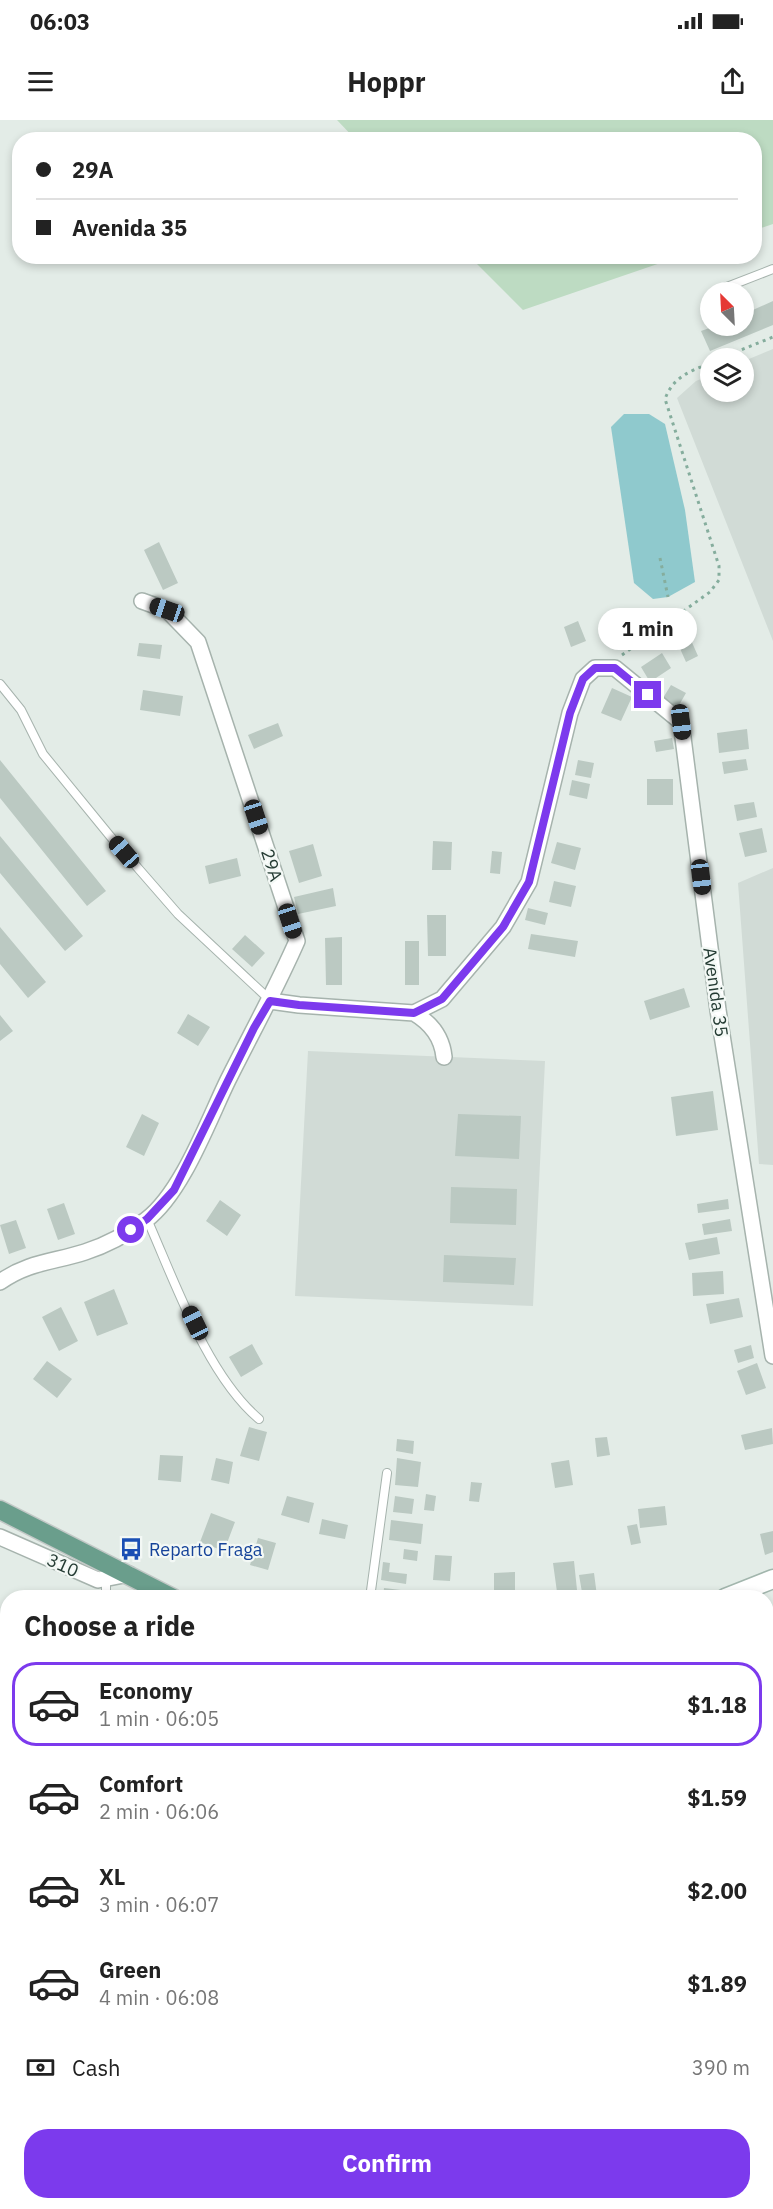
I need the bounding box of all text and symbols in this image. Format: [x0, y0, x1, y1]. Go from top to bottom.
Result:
text: 06:03 [30, 7, 90, 36]
text: Hoppr [347, 64, 426, 99]
icon: menu [24, 65, 57, 98]
icon: share [716, 65, 749, 98]
text: 29A [72, 155, 113, 184]
text: Avenida 35 [72, 213, 187, 242]
north arrow [700, 282, 754, 336]
map controls [700, 282, 754, 402]
button: layers [700, 348, 754, 402]
car [147, 596, 187, 624]
callout: 1 min [598, 608, 698, 650]
text: 1 min [621, 615, 674, 642]
route end [634, 681, 661, 708]
car [670, 703, 692, 741]
car [242, 797, 270, 837]
car [105, 833, 143, 871]
street label: 29A [256, 846, 288, 885]
car [690, 858, 712, 896]
car [276, 901, 304, 941]
street label: Avenida 35 [698, 946, 734, 1038]
route start [117, 1216, 144, 1243]
car [179, 1303, 211, 1343]
bus stop icon: Reparto Fraga [118, 1536, 144, 1562]
place label: Reparto Fraga [149, 1538, 263, 1561]
street label: 310 [44, 1548, 82, 1582]
text: Choose a ride [24, 1608, 195, 1643]
text: Economy [99, 1676, 193, 1705]
icon: car [27, 1677, 81, 1731]
text: $1.18 [687, 1690, 747, 1719]
text: 1 min · 06:05 [99, 1705, 219, 1732]
text: Comfort [99, 1769, 183, 1798]
icon: car [27, 1770, 81, 1824]
text: $1.59 [687, 1783, 747, 1812]
text: 2 min · 06:06 [99, 1798, 219, 1825]
text: XL [99, 1862, 125, 1891]
icon: car [27, 1863, 81, 1917]
text: $2.00 [687, 1876, 747, 1905]
text: 3 min · 06:07 [99, 1891, 219, 1918]
text: Green [99, 1955, 161, 1984]
icon: car [27, 1956, 81, 2010]
text: $1.89 [687, 1969, 747, 1998]
text: 4 min · 06:08 [99, 1984, 219, 2011]
icon: cash [24, 2051, 57, 2084]
text: Cash [72, 2053, 121, 2082]
text: 390 m [692, 2054, 750, 2081]
button: Confirm [24, 2129, 750, 2198]

